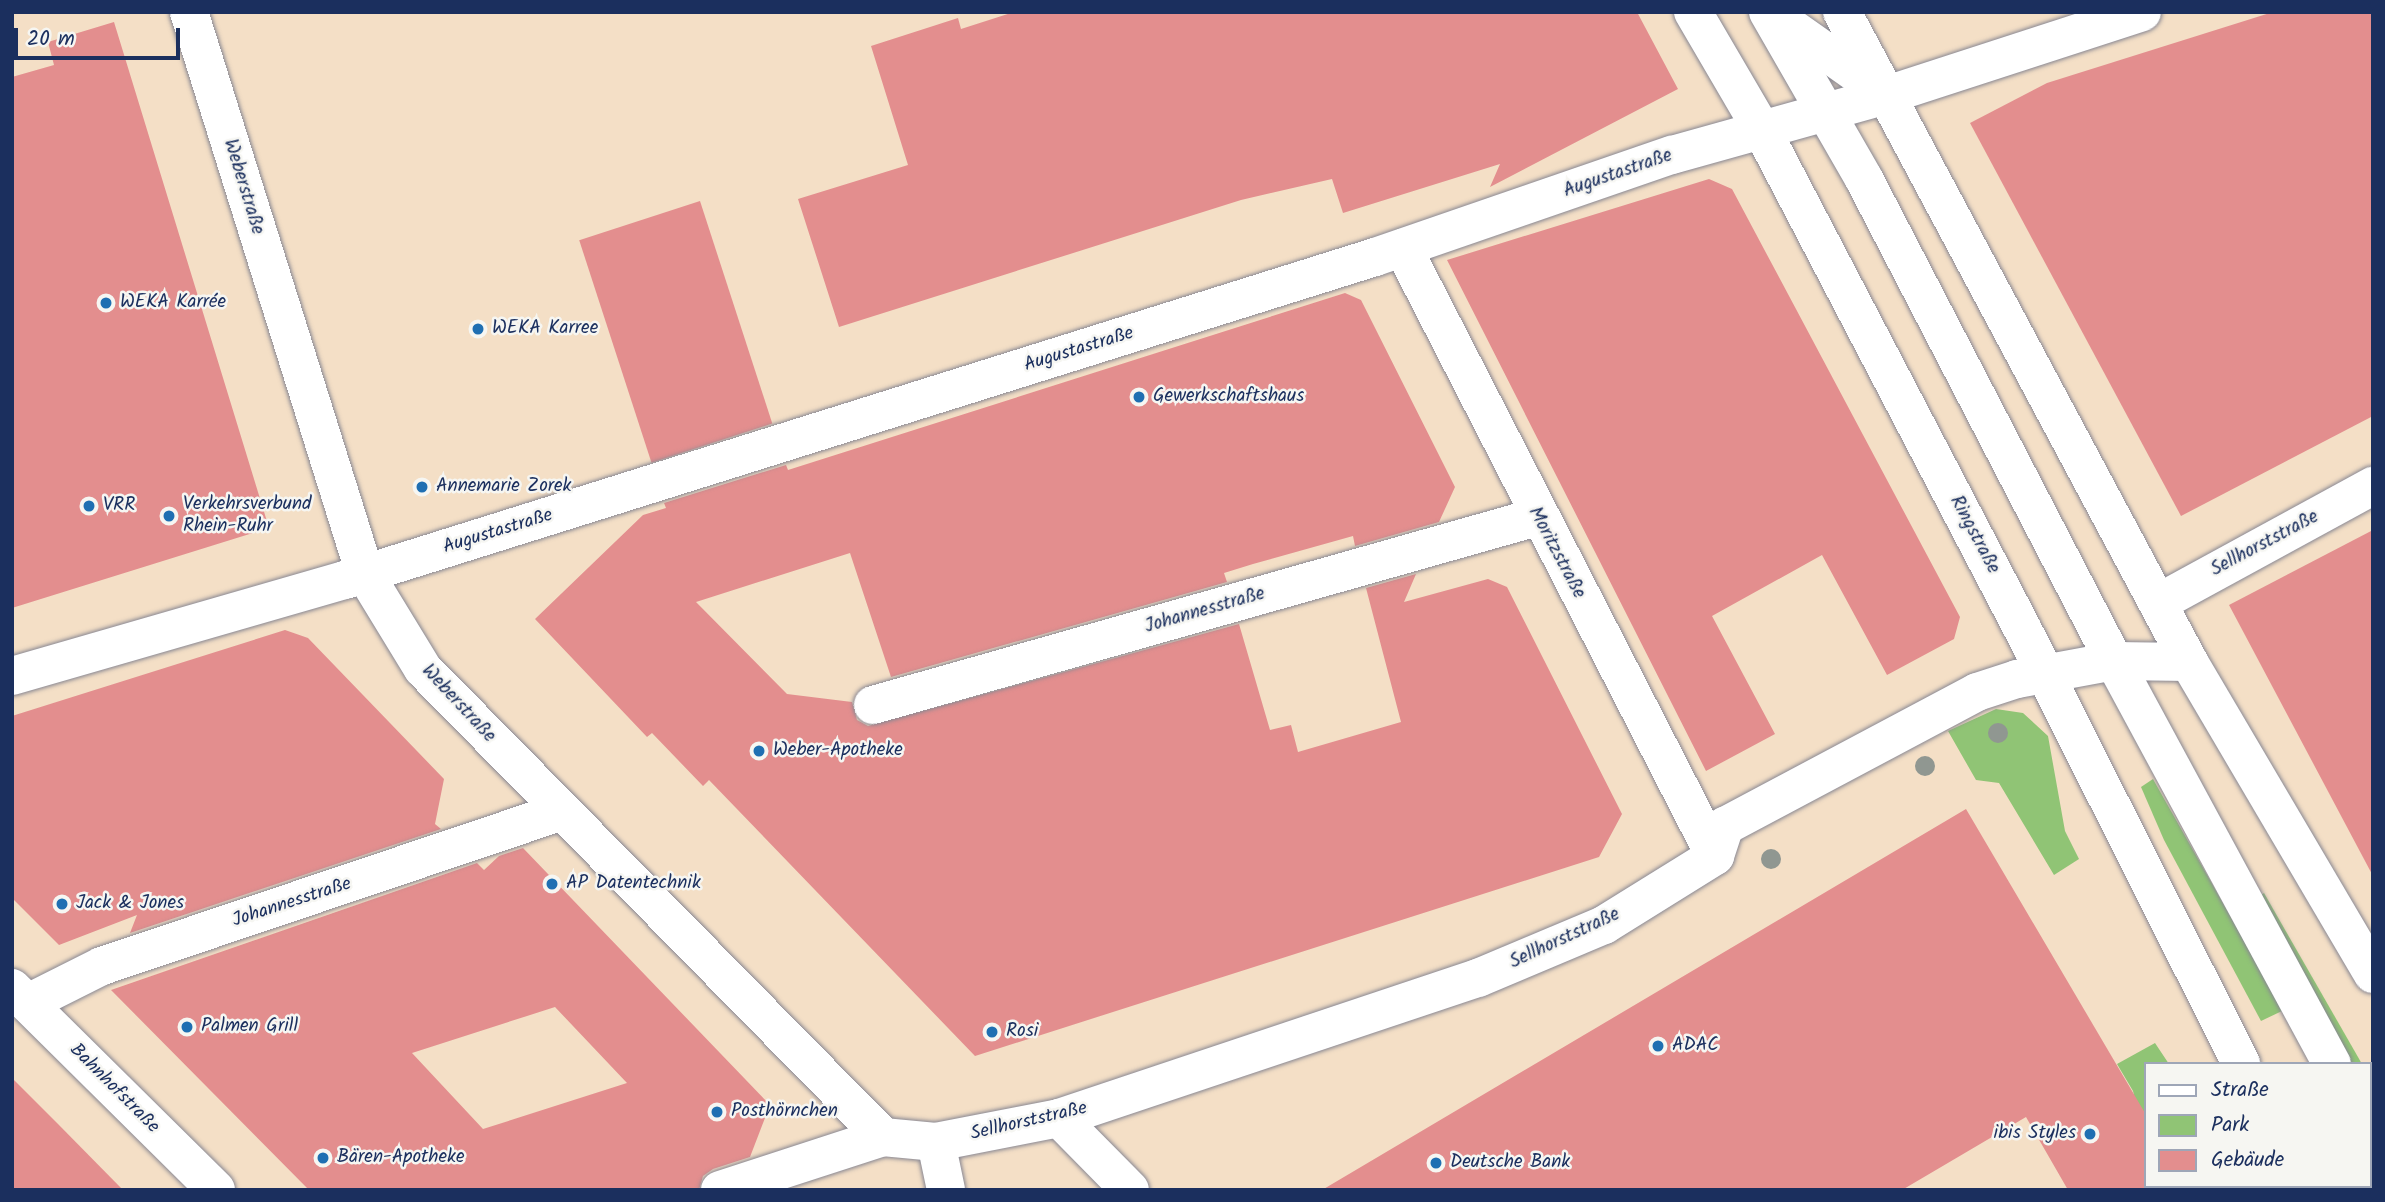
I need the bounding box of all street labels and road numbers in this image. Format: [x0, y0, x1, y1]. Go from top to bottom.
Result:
street label: Weberstraße [218, 137, 268, 237]
street label: Augustastraße [1561, 145, 1675, 203]
street label: Augustastraße [1021, 323, 1137, 377]
street label: Ringstraße [1944, 492, 2004, 578]
street label: Moritzstraße [1522, 503, 1590, 603]
street label: Augustastraße [440, 505, 556, 559]
street label: Sellhorststraße [2207, 506, 2323, 582]
street label: Johannesstraße [1142, 583, 1268, 639]
street label: Weberstraße [416, 660, 500, 748]
street label: Johannesstraße [230, 873, 354, 933]
street label: Sellhorststraße [1506, 904, 1624, 974]
street label: Bahnhofstraße [64, 1039, 164, 1139]
street label: Sellhorststraße [969, 1098, 1089, 1146]

